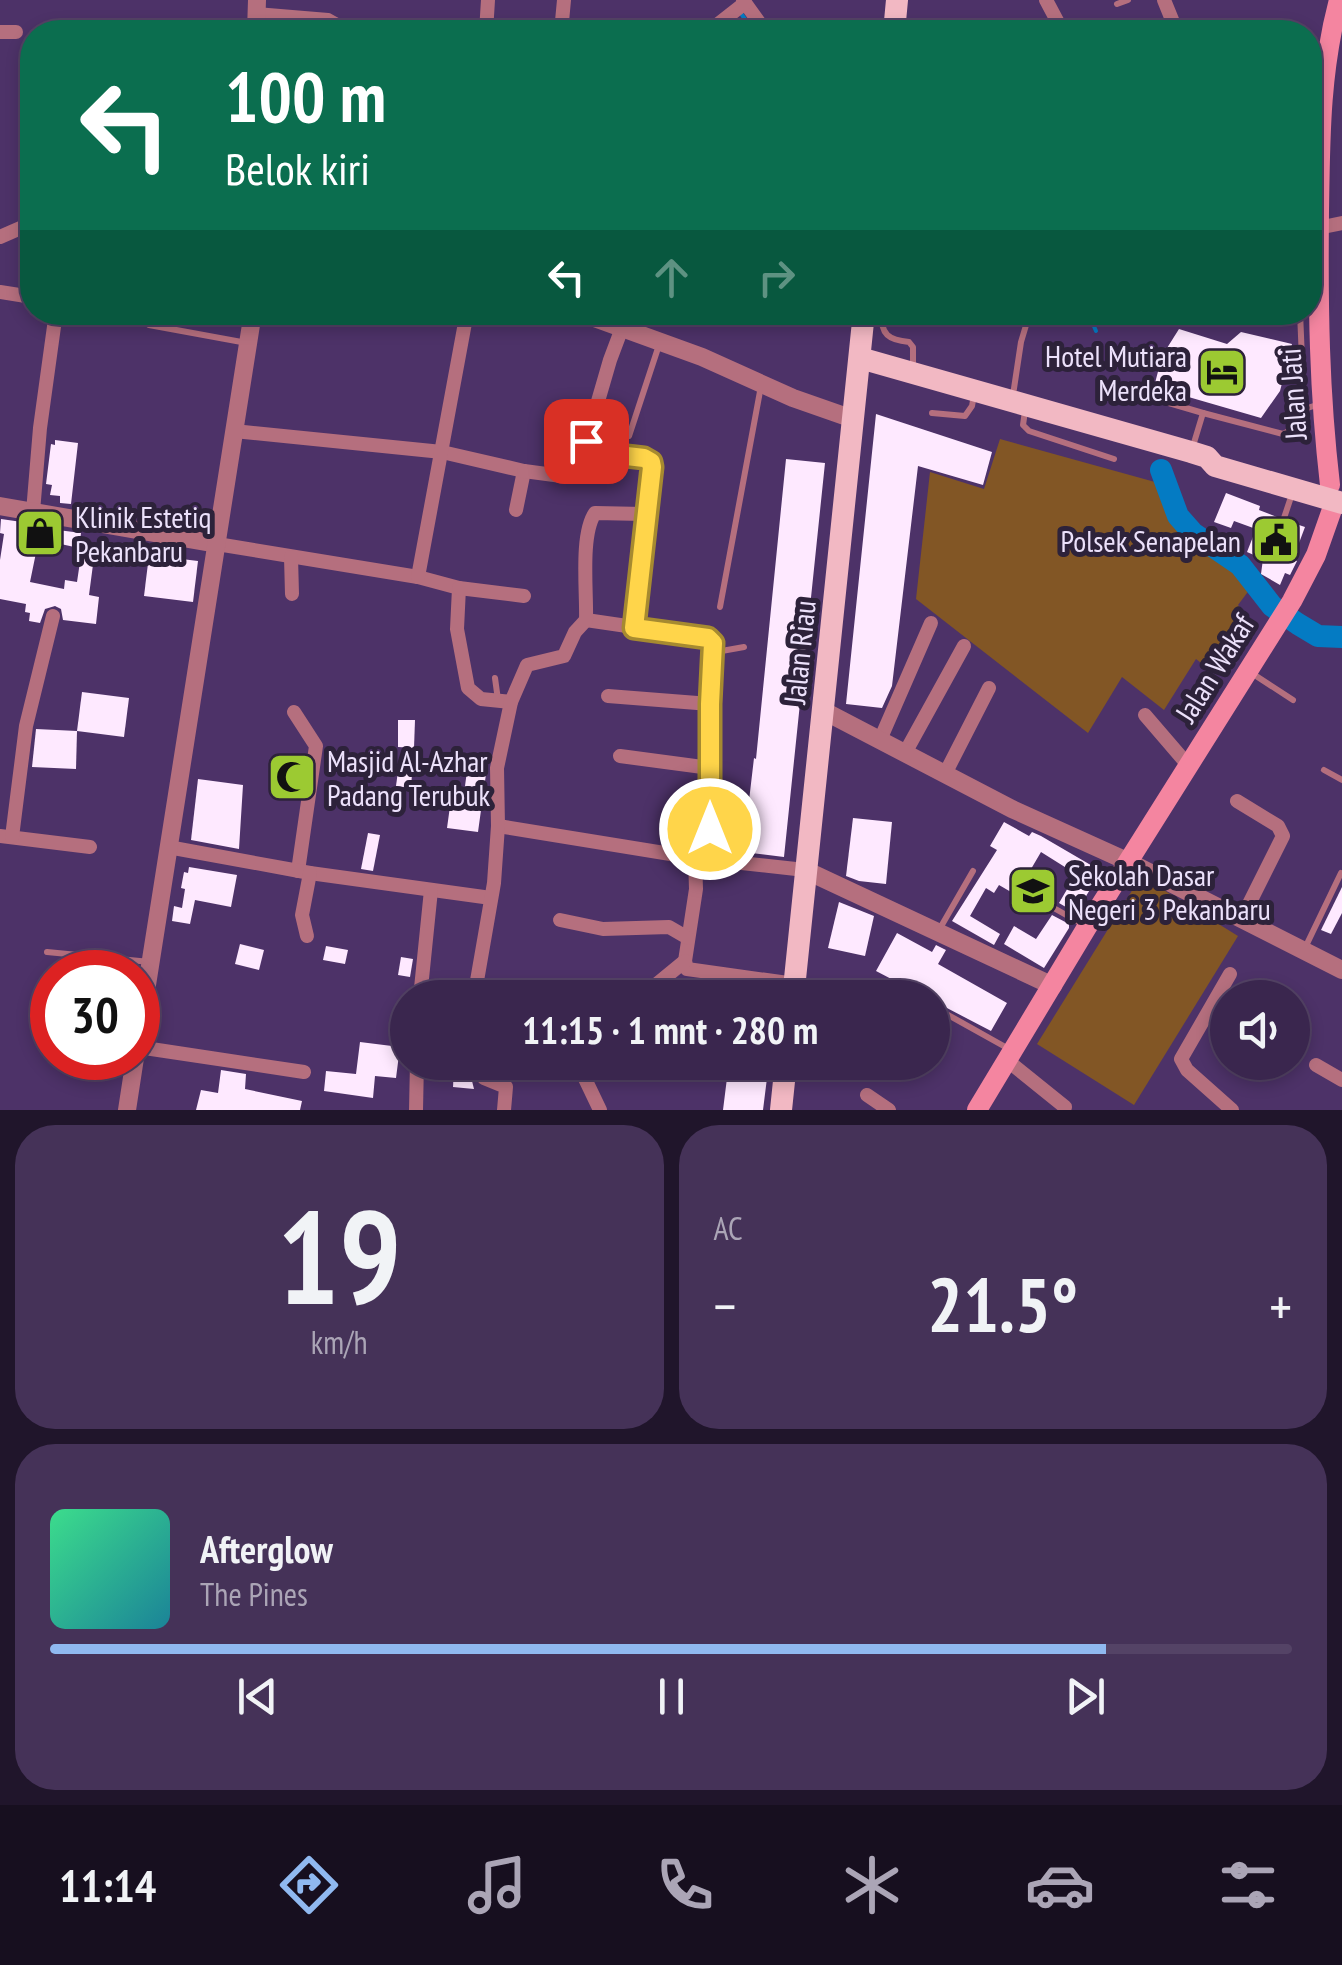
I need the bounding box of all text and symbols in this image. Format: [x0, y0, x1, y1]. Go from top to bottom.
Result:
text: 100 m [225, 51, 386, 141]
icon: left [60, 60, 190, 190]
text: Belok kiri [225, 139, 370, 197]
icon: left [539, 250, 594, 305]
icon: ahead [644, 250, 699, 305]
icon: right [749, 250, 804, 305]
place label: Hotel Mutiara Merdeka [1045, 336, 1187, 409]
hotel icon: Hotel Mutiara Merdeka [1196, 346, 1248, 398]
street label: Jalan Jati [1269, 347, 1315, 442]
pin [544, 399, 629, 484]
icon: arrive [559, 414, 614, 469]
place label: Klinik Estetiq Pekanbaru [75, 497, 211, 570]
shop icon: Klinik Estetiq Pekanbaru [14, 507, 66, 559]
public building icon: Polsek Senapelan [1250, 514, 1302, 566]
place label: Polsek Senapelan [1061, 521, 1241, 560]
street label: Jalan Riau [774, 598, 824, 707]
street label: Jalan Wakaf [1165, 606, 1263, 730]
place label: Masjid Al-Azhar Padang Terubuk [327, 741, 490, 814]
mosque icon: Masjid Al-Azhar Padang Terubuk [266, 751, 318, 803]
position arrow [658, 777, 762, 881]
place label: Sekolah Dasar Negeri 3 Pekanbaru [1068, 855, 1271, 928]
school or university icon: Sekolah Dasar Negeri 3 Pekanbaru [1007, 865, 1059, 917]
speed limit sign: 30 [30, 950, 160, 1080]
map controls [1210, 980, 1310, 1080]
button: sound [1210, 980, 1310, 1080]
text: 11:15 · 1 mnt · 280 m [522, 1005, 818, 1054]
text: 19 [277, 1172, 401, 1340]
text: AC [714, 1207, 743, 1249]
text: 21.5° [927, 1256, 1078, 1353]
text: − [714, 1270, 736, 1341]
text: + [1269, 1270, 1292, 1341]
text: km/h [311, 1321, 368, 1363]
text: Afterglow [200, 1524, 333, 1573]
text: The Pines [200, 1573, 308, 1615]
icon: previous [230, 1669, 285, 1724]
icon: pause [644, 1669, 699, 1724]
icon: next [1058, 1669, 1113, 1724]
icon: directions [274, 1850, 344, 1920]
icon: music [462, 1850, 532, 1920]
icon: phone [650, 1850, 720, 1920]
icon: climate [837, 1850, 907, 1920]
icon: car [1025, 1850, 1095, 1920]
icon: filters [1213, 1850, 1283, 1920]
text: 11:14 [59, 1856, 156, 1914]

